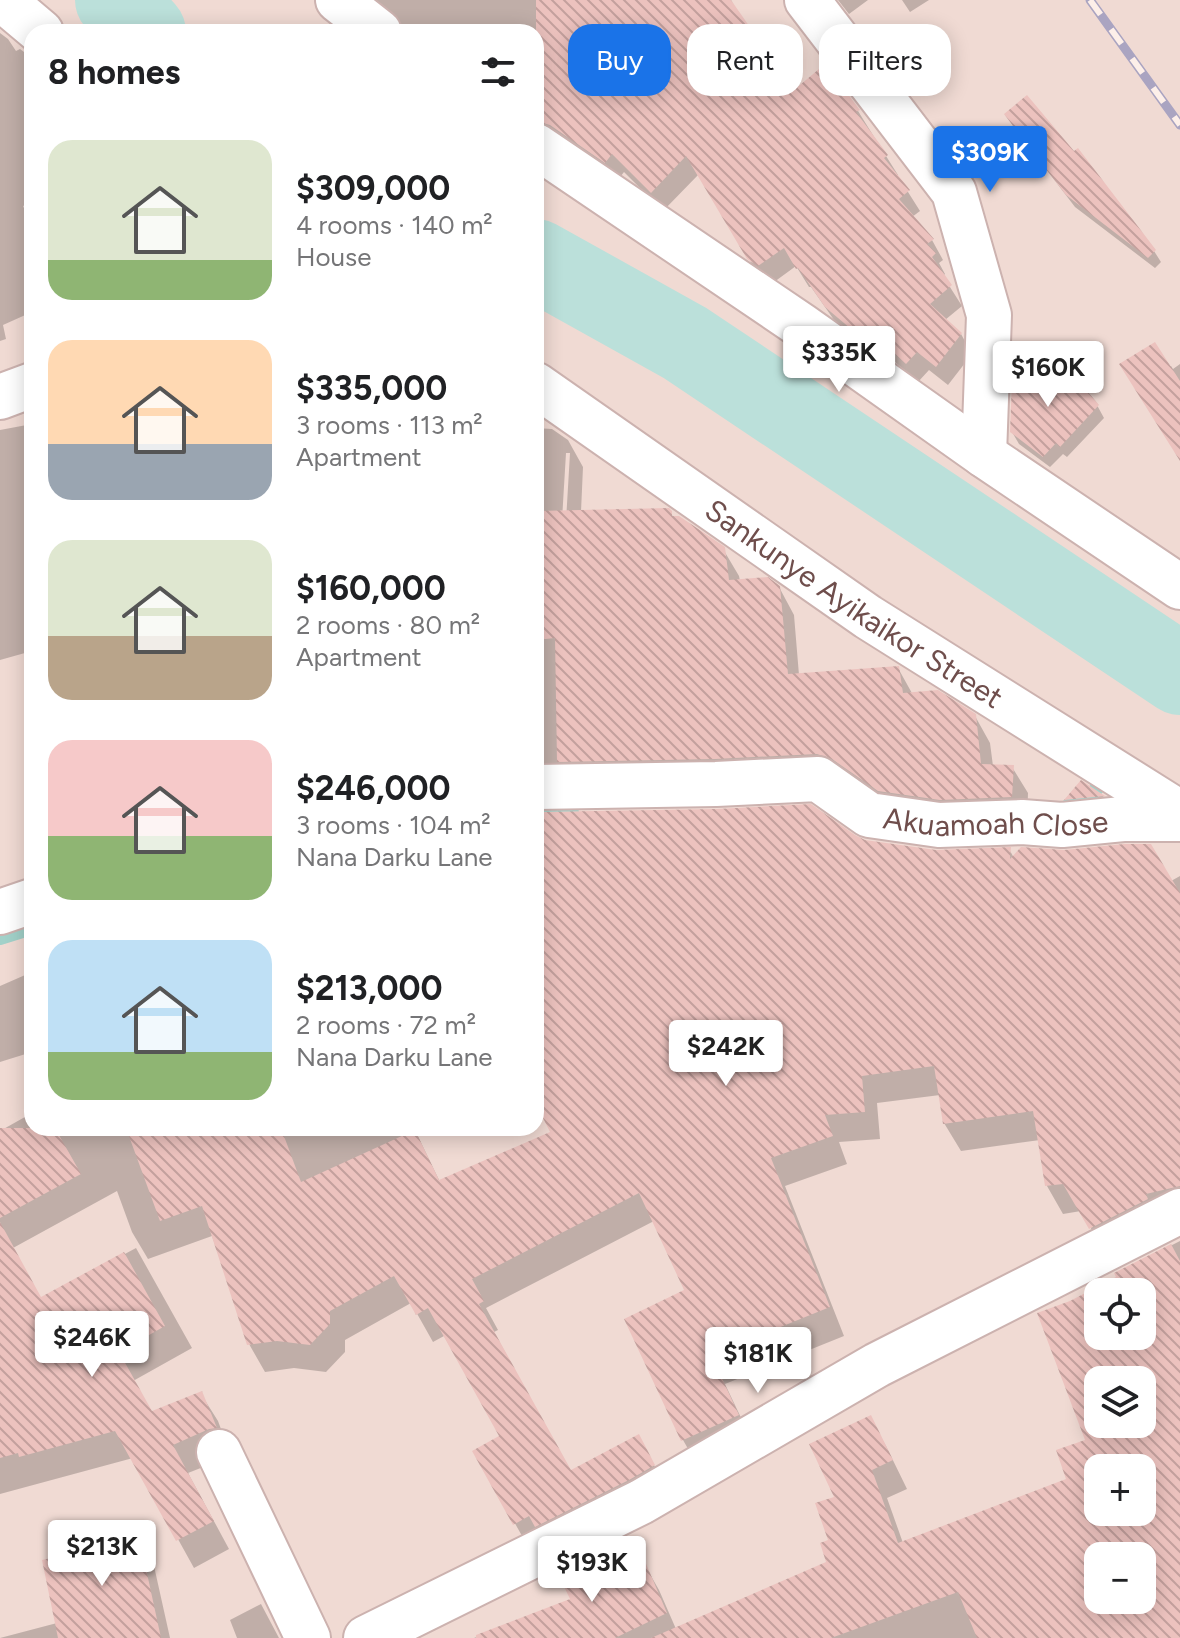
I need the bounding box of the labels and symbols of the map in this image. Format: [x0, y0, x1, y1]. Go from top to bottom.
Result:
pin: $309K [934, 126, 1046, 194]
pin: $335K [783, 326, 895, 394]
pin: $160K [992, 341, 1104, 409]
street label: Sankunye Ayikaikor Street [698, 491, 1010, 716]
street label: Akuamoah Close [881, 799, 1110, 844]
pin: $242K [670, 1020, 782, 1088]
pin: $246K [36, 1311, 148, 1379]
pin: $181K [702, 1327, 814, 1395]
pin: $213K [46, 1520, 158, 1588]
pin: $193K [536, 1536, 648, 1604]

